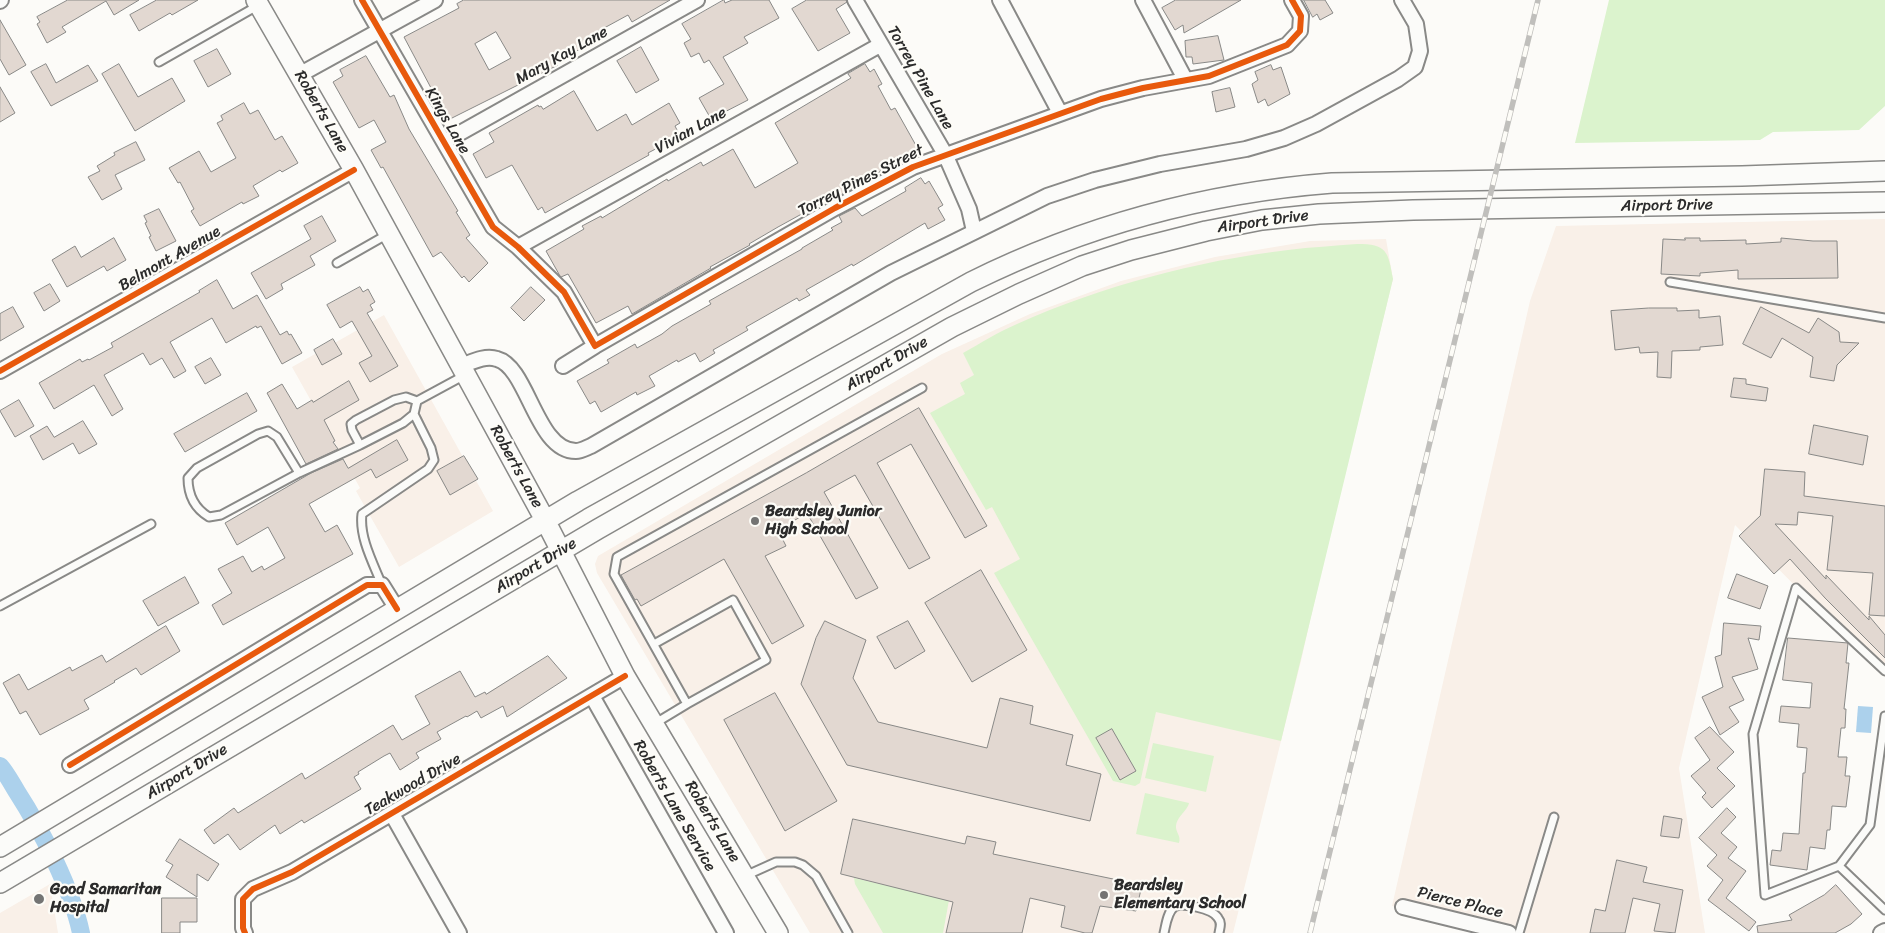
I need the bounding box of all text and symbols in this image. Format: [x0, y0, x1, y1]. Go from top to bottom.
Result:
street label: Mary Kay Lane [512, 23, 612, 89]
street label: Torrey Pine Lane [883, 23, 957, 133]
street label: Roberts Lane [290, 68, 352, 156]
street label: Kings Lane [420, 84, 474, 158]
street label: Vivian Lane [652, 103, 730, 159]
street label: Torrey Pines Street [795, 141, 927, 221]
street label: Airport Drive [1621, 196, 1713, 216]
street label: Airport Drive [1216, 206, 1310, 238]
street label: Belmont Avenue [116, 222, 224, 296]
street label: Airport Drive [842, 333, 932, 395]
street label: Roberts Lane [485, 422, 547, 512]
place label: Beardsley Junior High School [765, 502, 881, 540]
marker: Beardsley Junior High School [749, 515, 761, 527]
street label: Airport Drive [492, 534, 580, 598]
street label: Roberts Lane Service [629, 737, 719, 875]
street label: Airport Drive [143, 740, 231, 804]
street label: Teakwood Drive [361, 750, 465, 820]
street label: Roberts Lane [680, 778, 744, 866]
place label: Beardsley Elementary School [1114, 876, 1246, 914]
place label: Good Samaritan Hospital [50, 880, 161, 918]
street label: Pierce Place [1415, 883, 1505, 923]
marker: Beardsley Elementary School [1098, 889, 1110, 901]
marker: Good Samaritan Hospital [32, 892, 46, 906]

